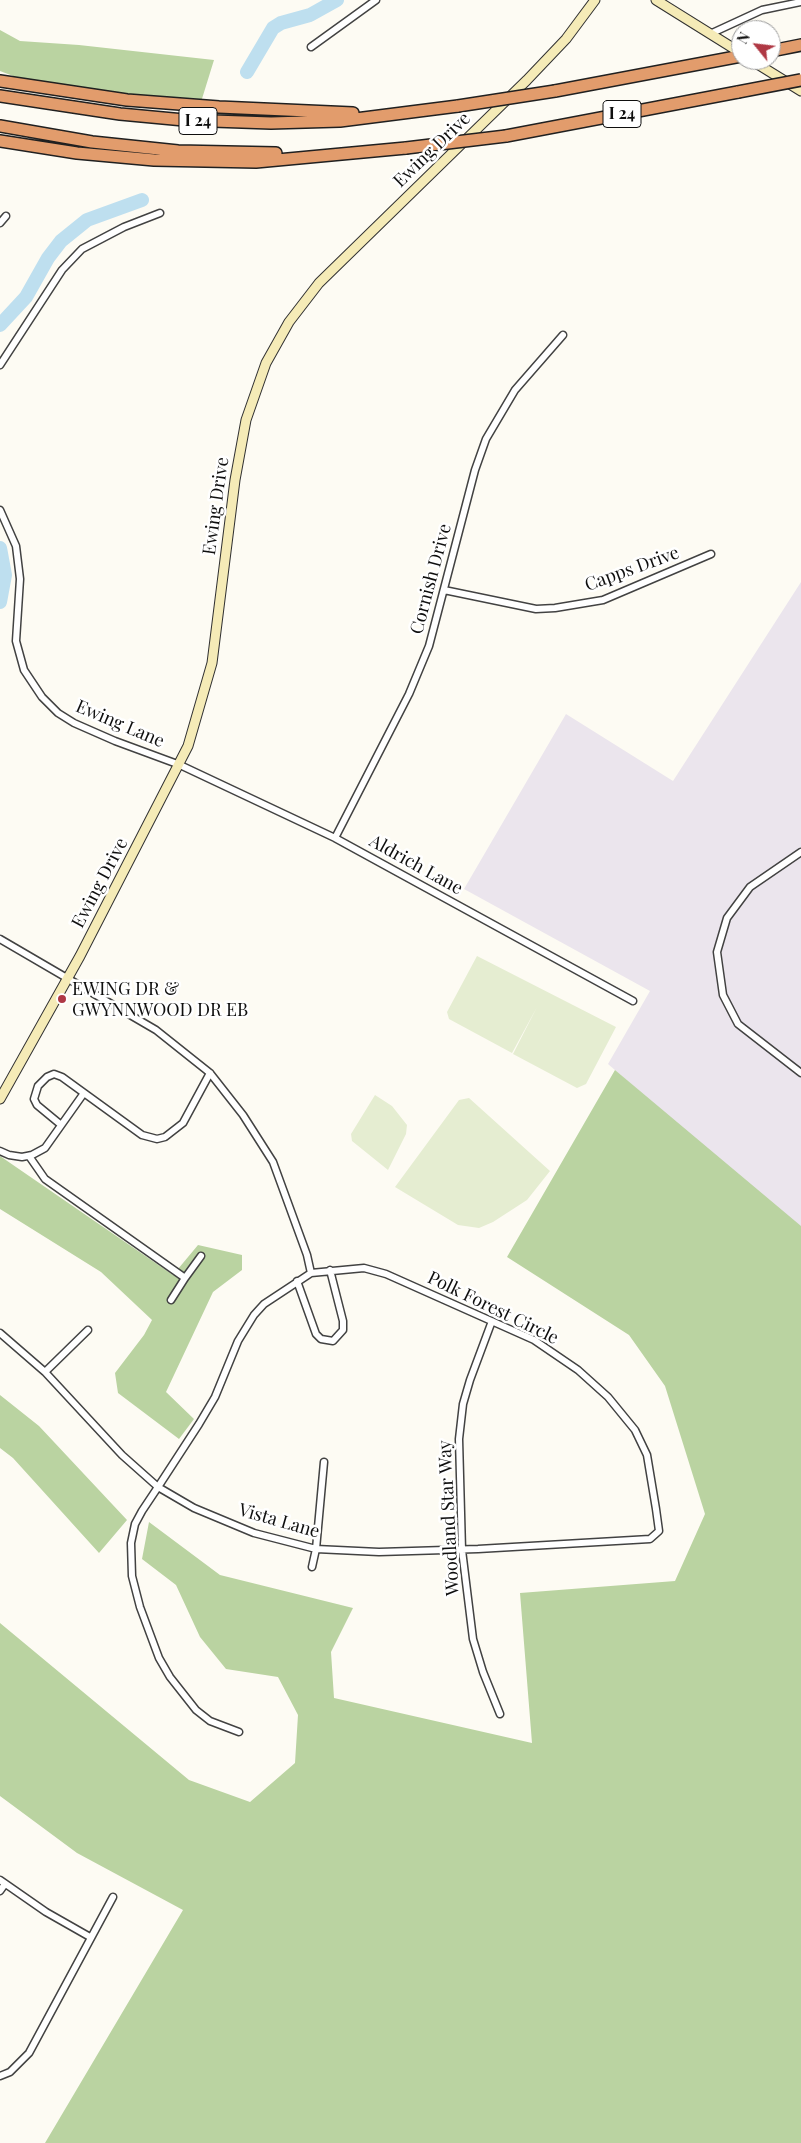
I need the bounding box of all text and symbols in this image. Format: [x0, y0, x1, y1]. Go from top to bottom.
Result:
north arrow [731, 20, 781, 70]
text: N [733, 29, 754, 47]
road number: I 24 [603, 100, 641, 128]
road number: I 24 [179, 108, 217, 134]
street label: Ewing Drive [389, 108, 475, 192]
street label: Ewing Drive [198, 456, 234, 556]
street label: Cornish Drive [406, 521, 456, 637]
street label: Capps Drive [582, 542, 682, 596]
street label: Ewing Lane [72, 696, 168, 752]
street label: Aldrich Lane [366, 831, 466, 899]
street label: Ewing Drive [67, 834, 133, 932]
place label: EWING DR & GWYNNWOOD DR EB [72, 978, 248, 1021]
marker: EWING DR & GWYNNWOOD DR EB [56, 993, 68, 1005]
street label: Polk Forest Circle [424, 1267, 562, 1349]
street label: Woodland Star Way [434, 1440, 464, 1596]
street label: Vista Lane [236, 1499, 322, 1543]

